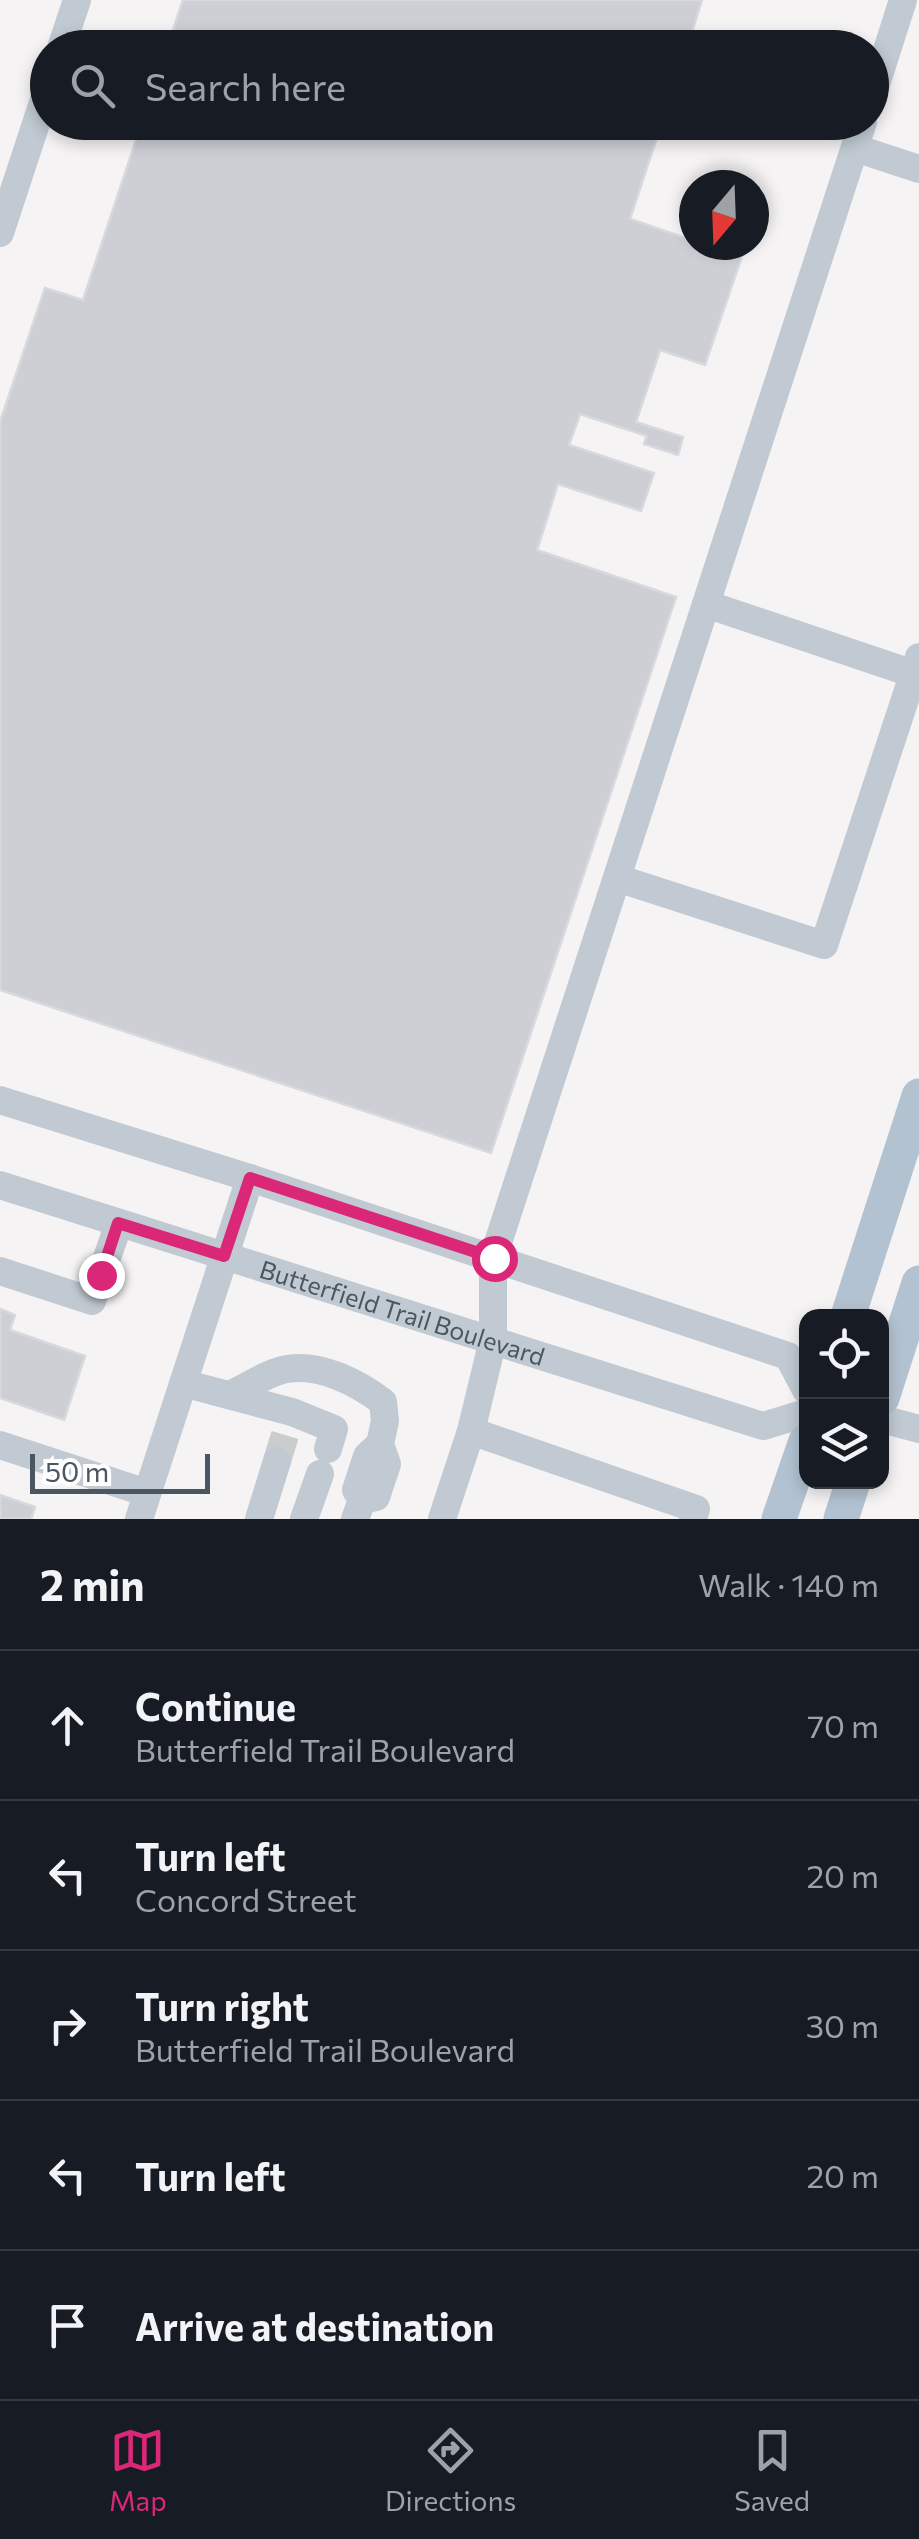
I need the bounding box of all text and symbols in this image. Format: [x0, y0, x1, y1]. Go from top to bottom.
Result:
search box [30, 30, 889, 140]
icon: search [65, 58, 120, 113]
text: Search here [145, 62, 346, 109]
north arrow [679, 170, 769, 260]
route start [472, 1236, 518, 1282]
route end [79, 1253, 125, 1299]
street label: Butterfield Trail Boulevard [256, 1253, 549, 1371]
map controls [799, 1309, 889, 1489]
button: locate [799, 1309, 889, 1399]
button: layers [799, 1399, 889, 1489]
scale bar [30, 1449, 210, 1494]
text: 50 m [45, 1454, 109, 1488]
text: 2 min [40, 1558, 145, 1610]
text: Walk · 140 m [698, 1564, 879, 1604]
text: Continue [135, 1682, 296, 1729]
icon: ahead [40, 1698, 95, 1753]
text: 70 m [807, 1705, 879, 1745]
text: Butterfield Trail Boulevard [135, 1729, 515, 1769]
text: Turn left [135, 1832, 286, 1879]
icon: left [40, 1848, 95, 1903]
text: 20 m [806, 1855, 879, 1895]
text: Concord Street [135, 1879, 357, 1919]
text: Turn right [135, 1982, 309, 2029]
icon: right [40, 1998, 95, 2053]
text: 30 m [806, 2005, 879, 2045]
text: Butterfield Trail Boulevard [135, 2029, 515, 2069]
icon: left [40, 2148, 95, 2203]
text: Turn left [135, 2152, 286, 2199]
text: 20 m [806, 2155, 879, 2195]
icon: arrive [40, 2298, 95, 2353]
text: Arrive at destination [135, 2302, 494, 2349]
tab: Map [109, 2423, 167, 2517]
tab: Directions [385, 2423, 516, 2517]
tab: Saved [734, 2423, 810, 2517]

